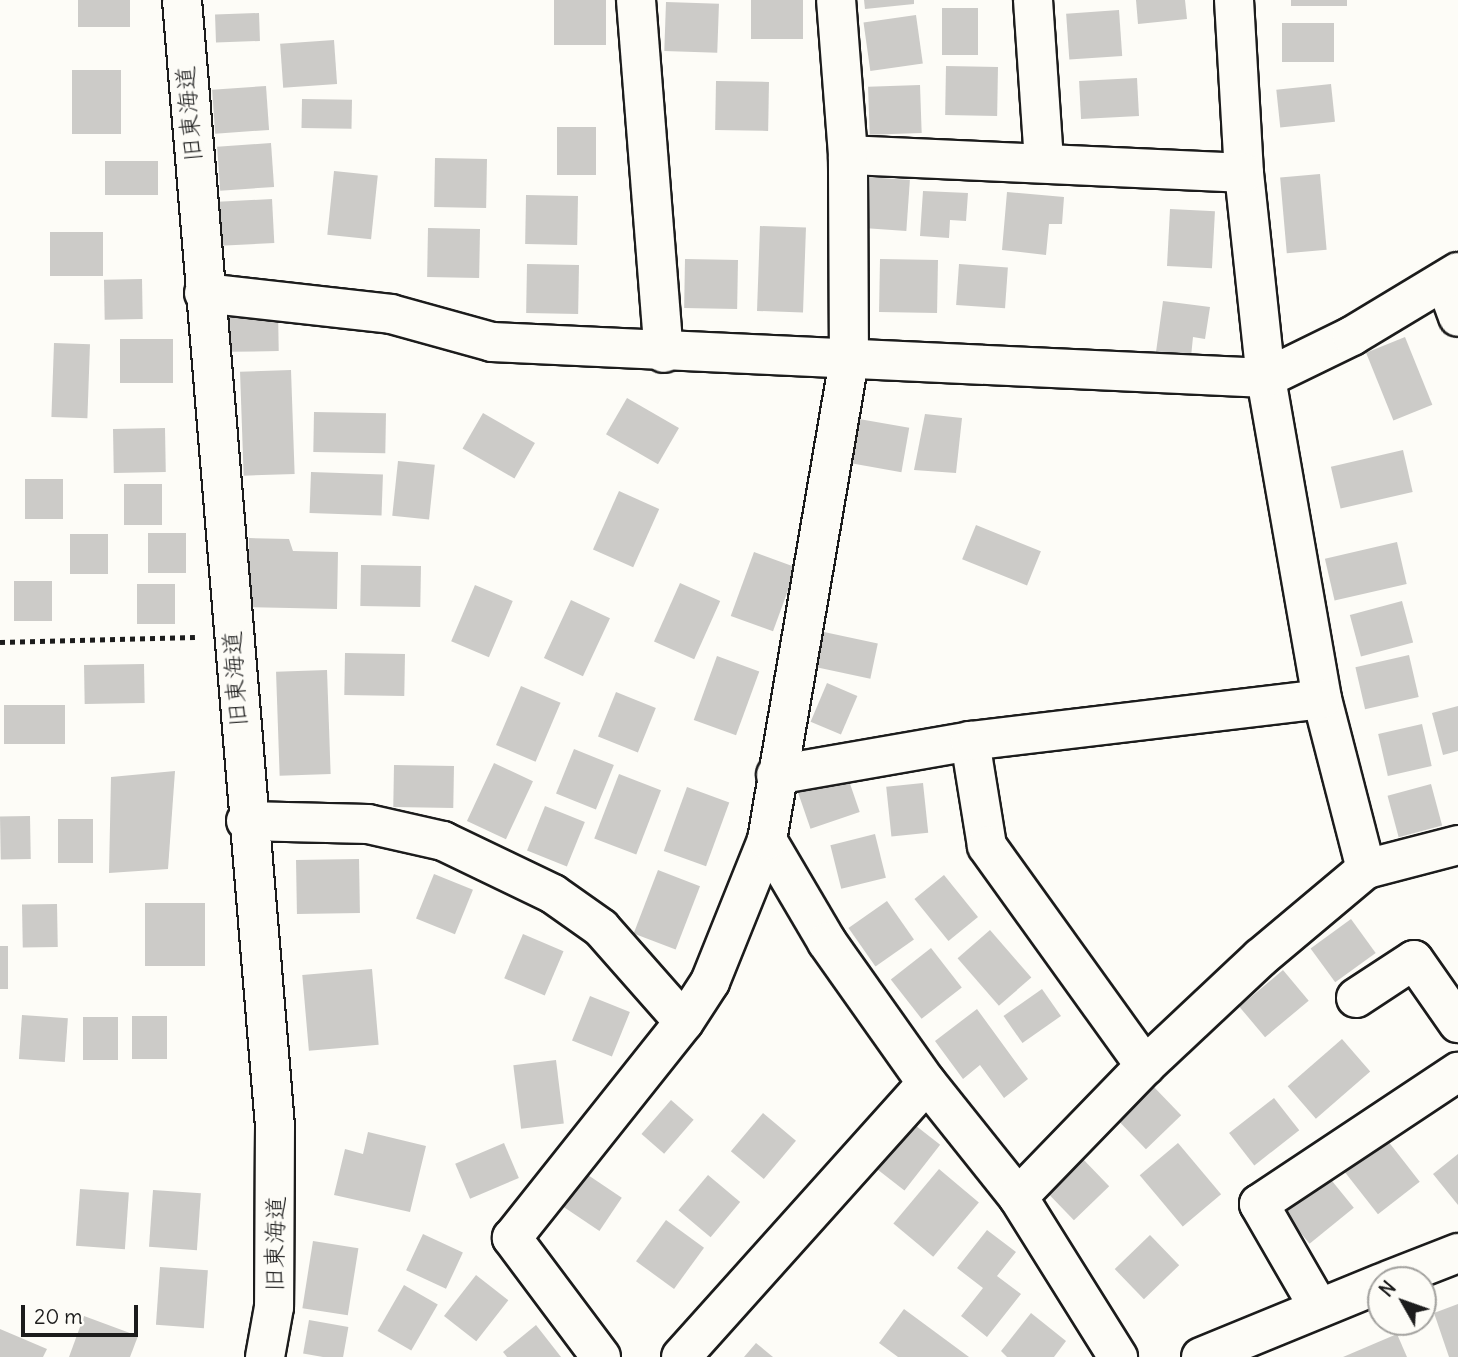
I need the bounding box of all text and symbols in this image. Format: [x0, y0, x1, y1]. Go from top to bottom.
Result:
street label: 旧東海道 [170, 65, 208, 163]
street label: 旧東海道 [217, 630, 253, 728]
street label: 旧東海道 [260, 1196, 290, 1292]
north arrow [1367, 1266, 1437, 1336]
text: N [1374, 1276, 1401, 1302]
scale bar [24, 1290, 142, 1334]
text: 20 m [34, 1303, 83, 1330]

